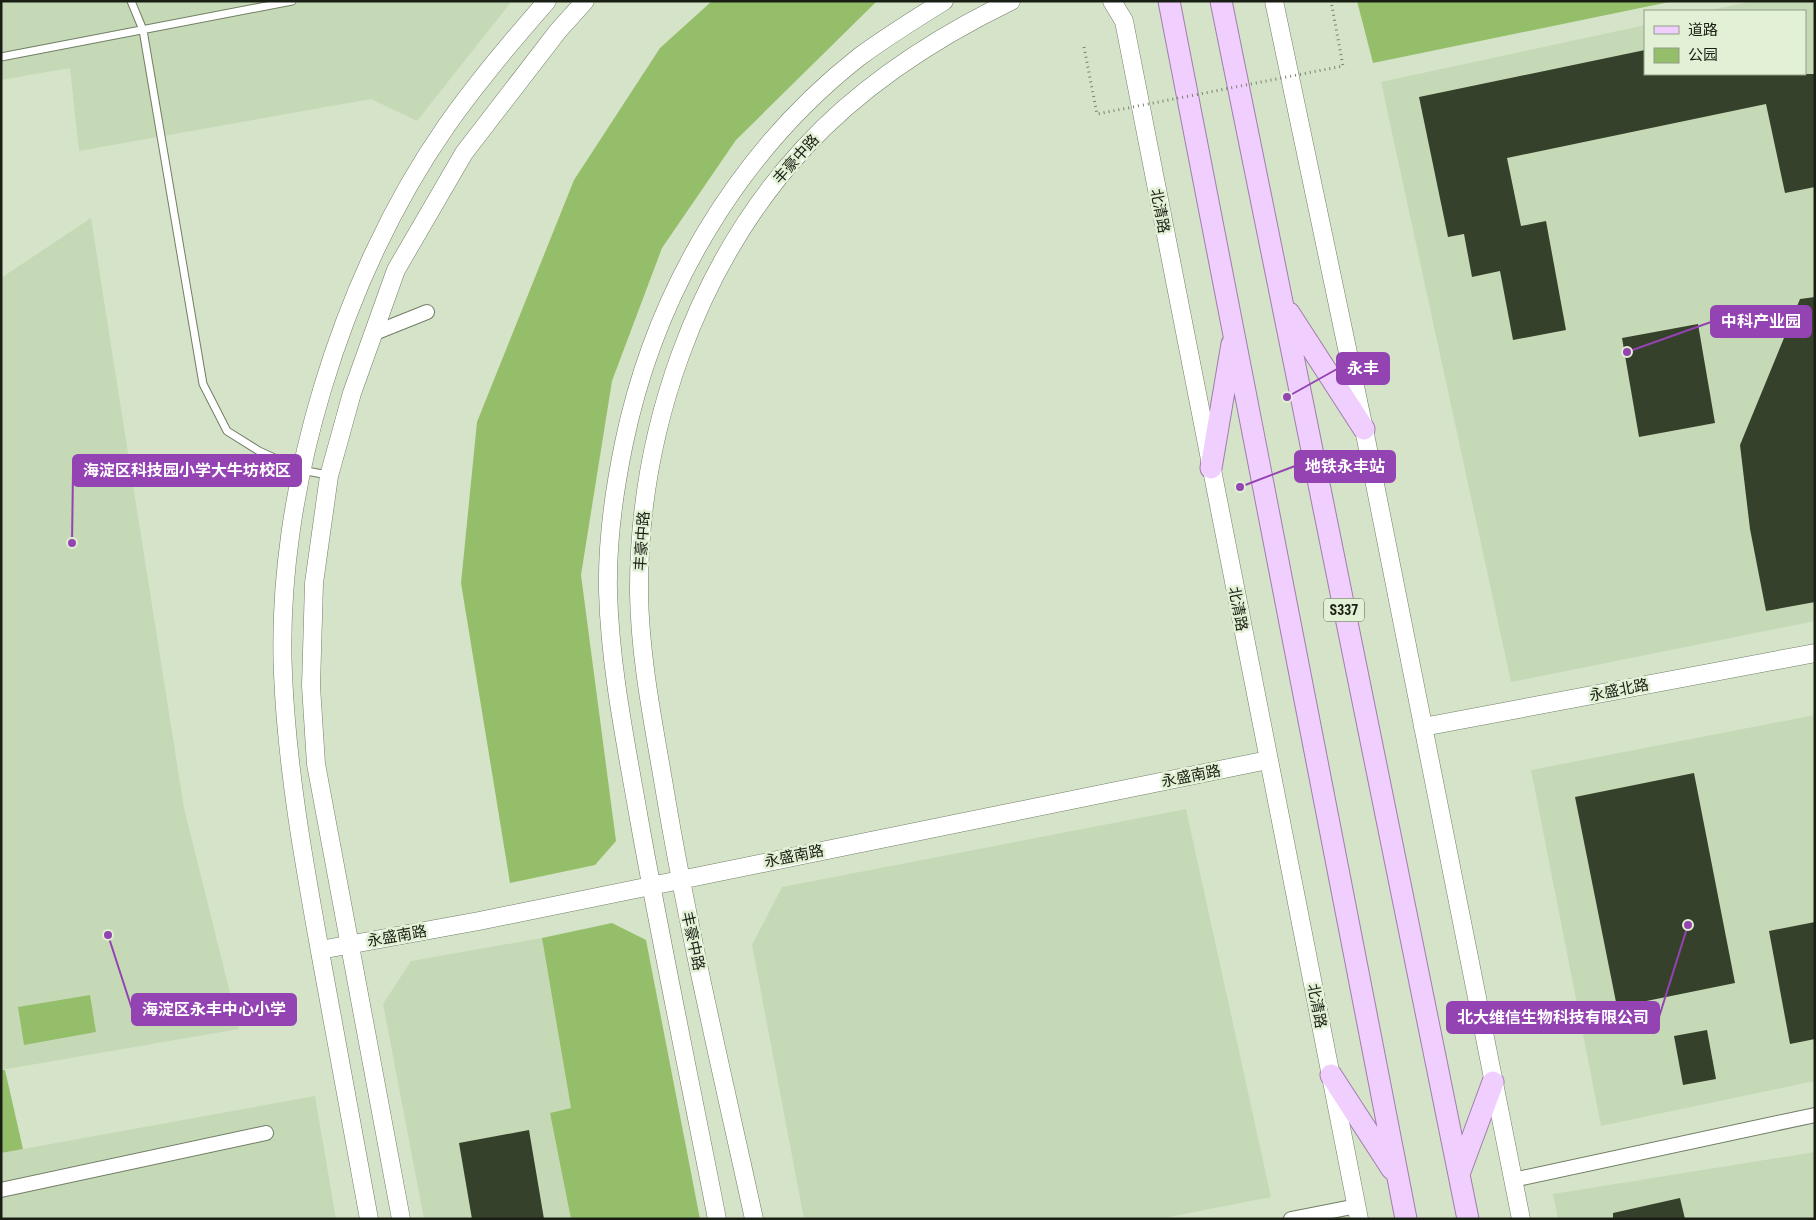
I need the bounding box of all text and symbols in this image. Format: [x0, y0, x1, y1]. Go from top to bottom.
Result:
legend [1644, 10, 1806, 75]
text: 道路 [1688, 21, 1718, 39]
text: 公园 [1688, 46, 1718, 64]
street label: 丰豪中路 [769, 131, 823, 187]
street label: 北清路 [1147, 187, 1173, 235]
callout: 中科产业园 [1711, 306, 1811, 337]
text: 中科产业园 [1721, 312, 1801, 331]
callout: 永丰 [1337, 353, 1389, 384]
text: 永丰 [1347, 359, 1379, 378]
callout: 地铁永丰站 [1295, 451, 1395, 482]
callout: 海淀区科技园小学大牛坊校区 [73, 455, 301, 486]
text: 地铁永丰站 [1305, 457, 1385, 476]
text: 海淀区科技园小学大牛坊校区 [83, 461, 291, 480]
street label: 丰豪中路 [631, 510, 653, 572]
street label: 北清路 [1225, 585, 1251, 633]
road number: S337 [1324, 598, 1364, 622]
street label: 永盛北路 [1588, 675, 1650, 705]
street label: 永盛南路 [1160, 761, 1222, 791]
street label: 永盛南路 [763, 841, 825, 871]
street label: 丰豪中路 [678, 910, 708, 972]
street label: 永盛南路 [366, 922, 428, 950]
street label: 北清路 [1304, 982, 1330, 1030]
callout: 海淀区永丰中心小学 [132, 994, 296, 1025]
text: 海淀区永丰中心小学 [142, 1000, 286, 1019]
callout: 北大维信生物科技有限公司 [1447, 1002, 1659, 1033]
text: 北大维信生物科技有限公司 [1457, 1008, 1649, 1027]

